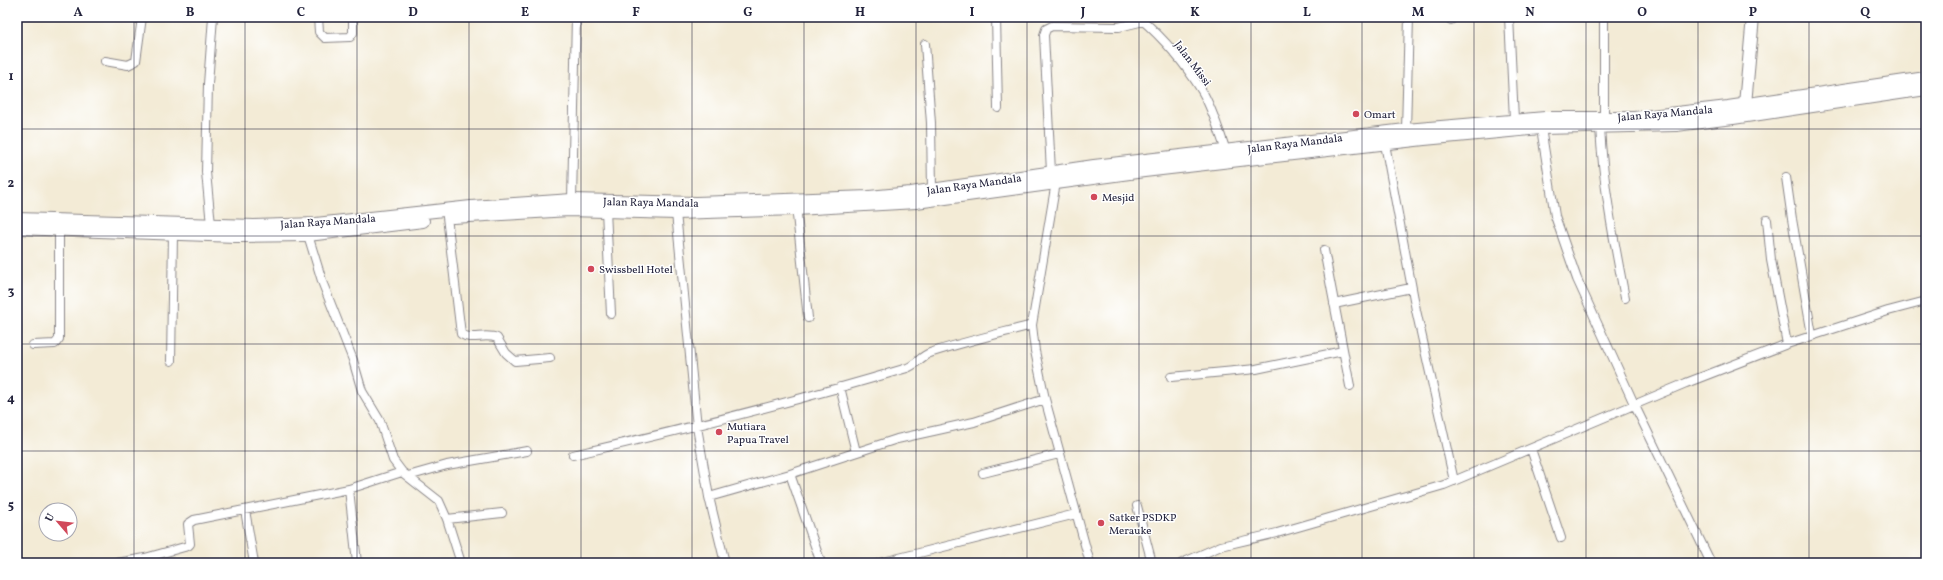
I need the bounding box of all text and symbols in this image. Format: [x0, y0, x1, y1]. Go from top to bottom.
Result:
text: A [73, 4, 83, 22]
text: B [186, 4, 195, 22]
text: C [297, 4, 305, 22]
text: D [408, 4, 418, 22]
text: E [521, 4, 529, 22]
text: F [632, 4, 640, 22]
text: G [743, 4, 753, 22]
text: H [855, 4, 865, 22]
text: I [970, 4, 975, 22]
text: J [1080, 4, 1086, 22]
text: K [1190, 4, 1200, 22]
text: L [1303, 4, 1311, 22]
text: M [1412, 4, 1425, 22]
text: N [1525, 4, 1535, 22]
text: O [1637, 4, 1647, 22]
text: P [1749, 4, 1757, 22]
text: Q [1860, 4, 1871, 22]
street label: Jalan Missi [1170, 38, 1214, 90]
text: 1 [8, 68, 14, 86]
street label: Jalan Raya Mandala [1617, 103, 1714, 126]
place label: Omart [1364, 108, 1396, 123]
marker: Omart [1351, 109, 1361, 119]
street label: Jalan Raya Mandala [1247, 131, 1344, 158]
street label: Jalan Raya Mandala [926, 171, 1023, 200]
text: 2 [8, 175, 15, 193]
place label: Mesjid [1102, 191, 1135, 206]
marker: Mesjid [1089, 192, 1099, 202]
street label: Jalan Raya Mandala [603, 195, 699, 212]
street label: Jalan Raya Mandala [280, 212, 377, 233]
place label: Swissbell Hotel [599, 263, 673, 278]
marker: Swissbell Hotel [586, 264, 596, 274]
text: 3 [8, 283, 15, 301]
text: 4 [7, 390, 15, 408]
place label: Mutiara Papua Travel [727, 420, 789, 448]
marker: Mutiara Papua Travel [714, 427, 724, 437]
text: 5 [8, 497, 14, 515]
north arrow [38, 502, 78, 542]
text: U [42, 511, 59, 525]
place label: Satker PSDKP Merauke [1109, 511, 1176, 539]
marker: Satker PSDKP Merauke [1096, 518, 1106, 528]

